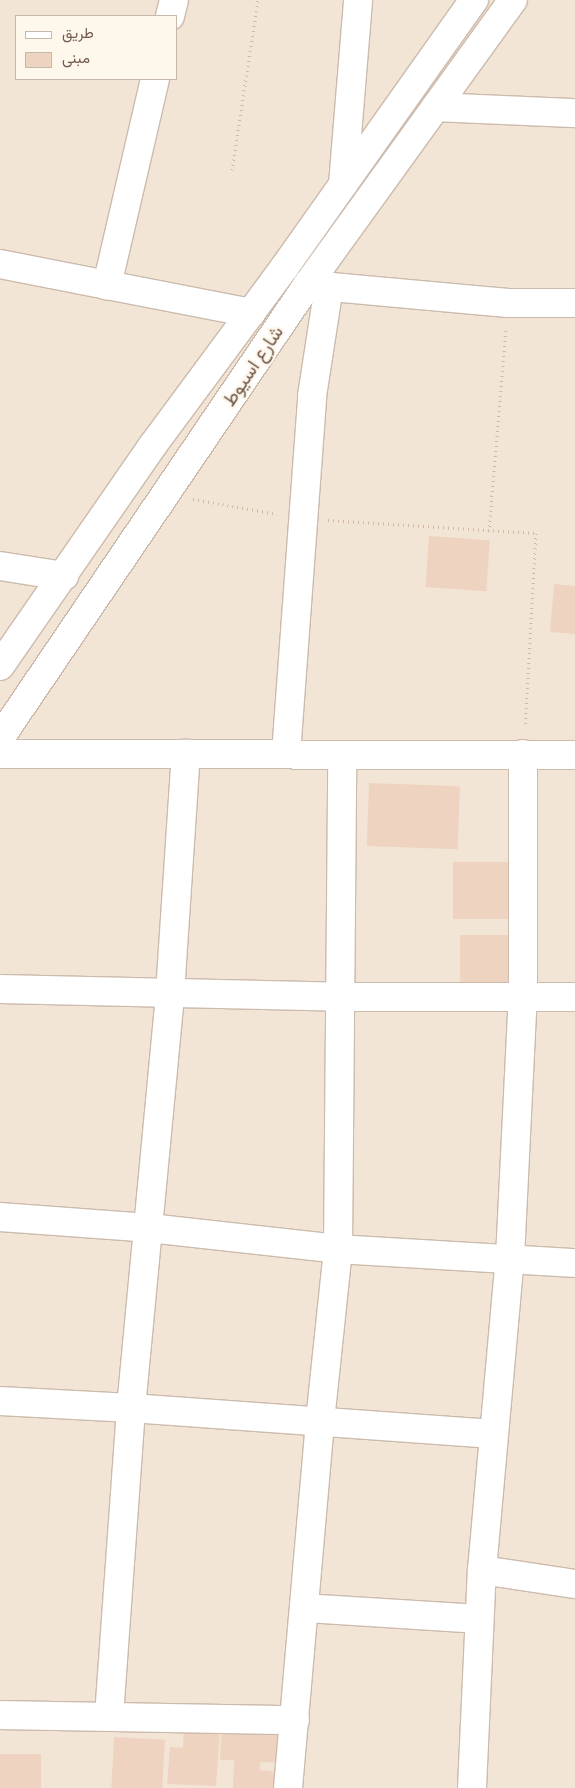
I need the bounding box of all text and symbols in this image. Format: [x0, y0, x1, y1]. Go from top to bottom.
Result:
legend [15, 15, 178, 80]
text: طريق [62, 24, 94, 42]
text: مبنى [62, 49, 90, 67]
street label: شارع اسيوط [218, 321, 288, 411]

